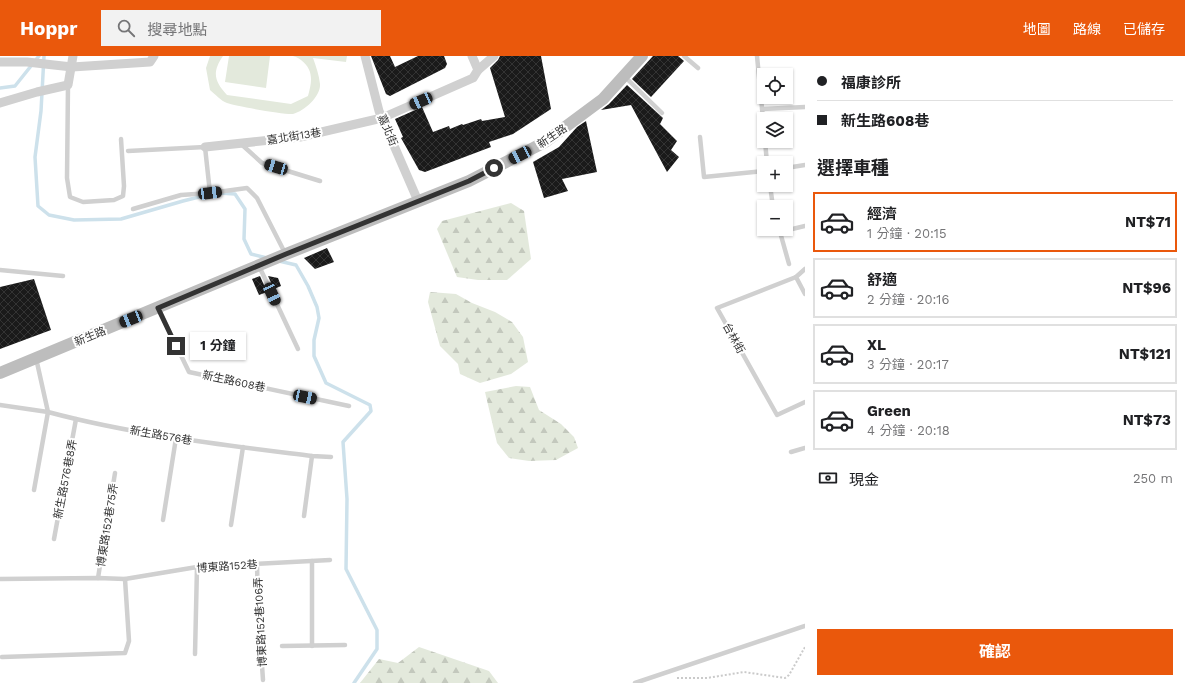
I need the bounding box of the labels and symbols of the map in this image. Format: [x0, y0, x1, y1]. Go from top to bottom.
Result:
car [408, 91, 434, 111]
street label: 嘉北街 [375, 112, 400, 148]
street label: 新生路 [535, 122, 570, 151]
street label: 嘉北街13巷 [266, 126, 322, 147]
car [507, 144, 533, 166]
car [263, 158, 289, 176]
route start [485, 159, 503, 177]
car [197, 186, 223, 200]
car [261, 281, 283, 307]
car [118, 309, 144, 329]
street label: 台林街 [720, 321, 747, 356]
street label: 新生路 [72, 324, 108, 349]
callout: 1 分鐘 [190, 332, 246, 360]
route end [167, 337, 185, 355]
street label: 新生路608巷 [201, 368, 267, 395]
car [292, 389, 318, 405]
street label: 新生路576巷 [129, 424, 193, 447]
street label: 新生路576巷8弄 [51, 438, 80, 520]
street label: 博東路152巷75弄 [94, 482, 121, 568]
street label: 博東路152巷 [196, 558, 258, 575]
street label: 博東路152巷106弄 [252, 577, 269, 667]

